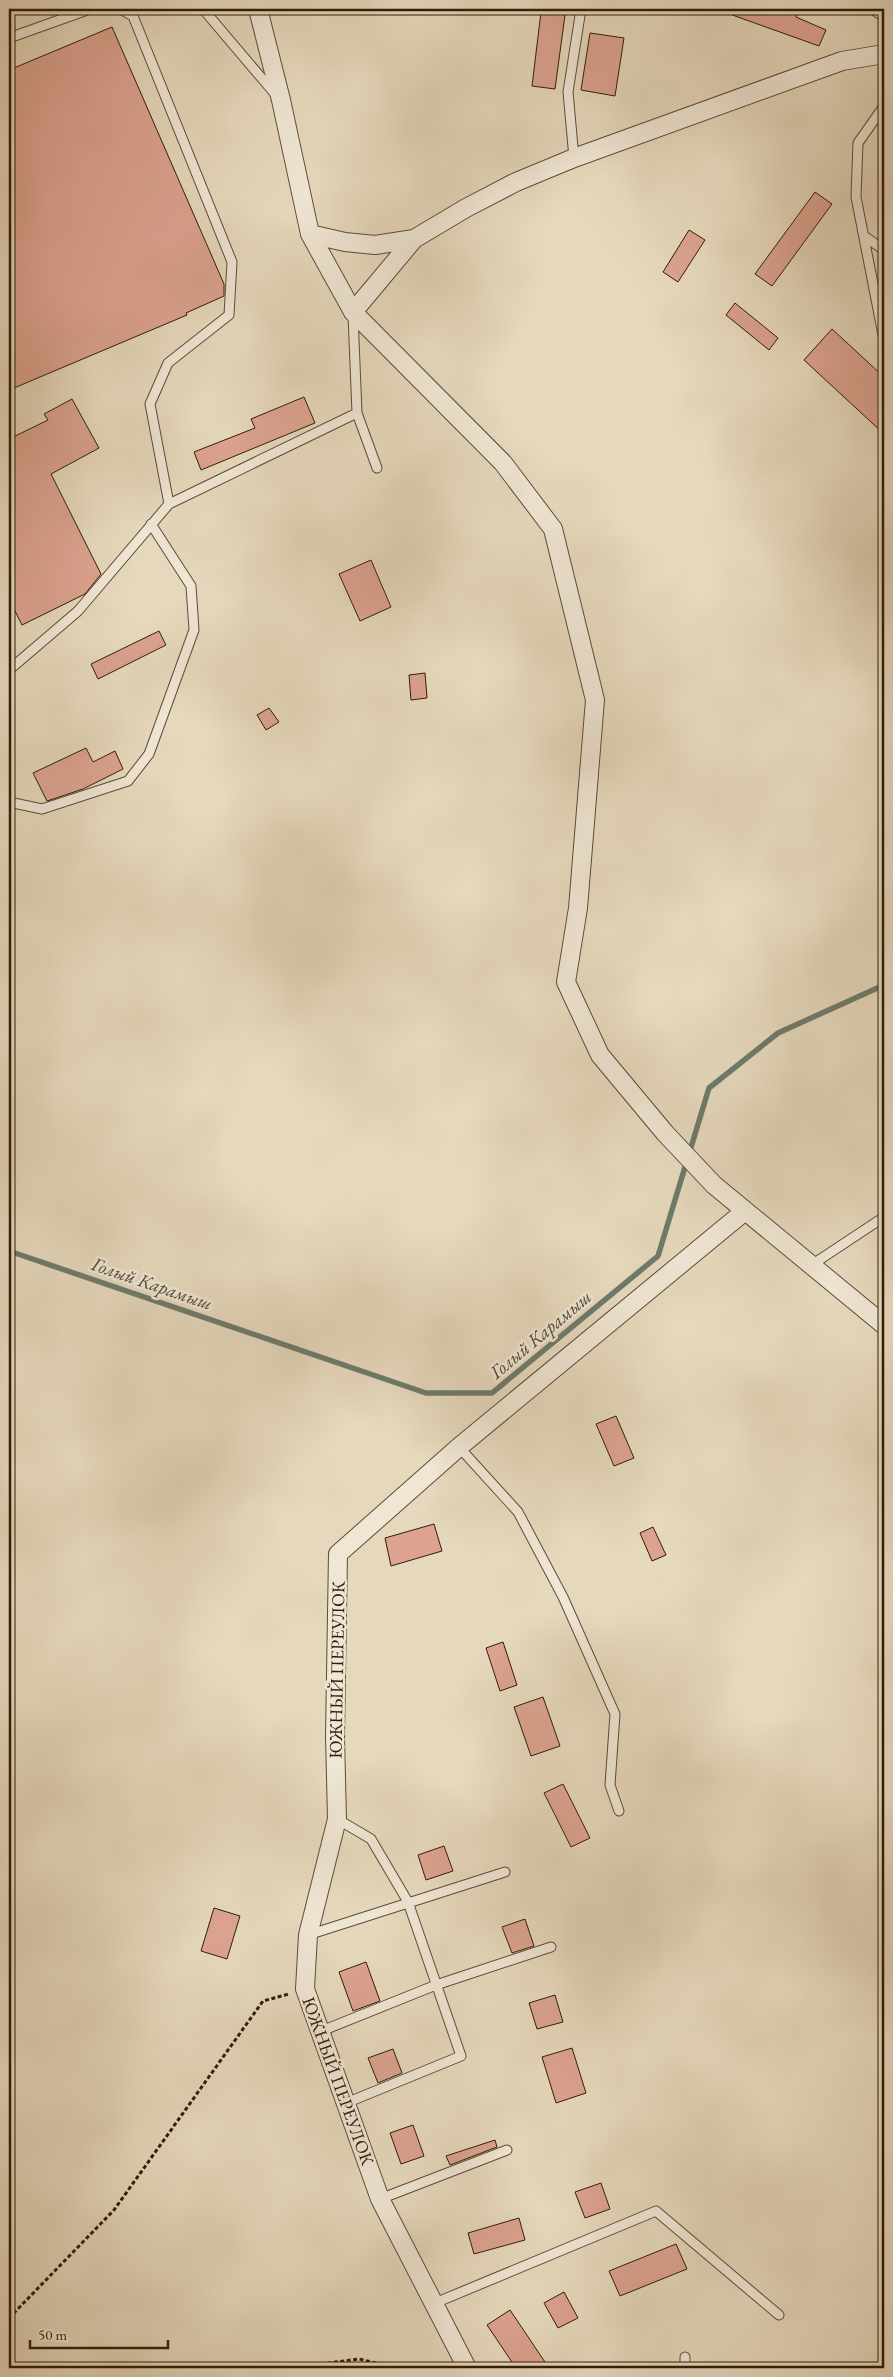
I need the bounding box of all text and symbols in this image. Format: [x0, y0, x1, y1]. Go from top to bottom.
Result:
water label: Голый Карамыш [87, 1251, 216, 1316]
water label: Голый Карамыш [483, 1284, 597, 1385]
street label: ЮЖНЫЙ ПЕРЕУЛОК [323, 1581, 350, 1759]
street label: ЮЖНЫЙ ПЕРЕУЛОК [297, 1993, 380, 2168]
scale bar [30, 2317, 168, 2349]
text: 50 m [38, 2325, 67, 2344]

